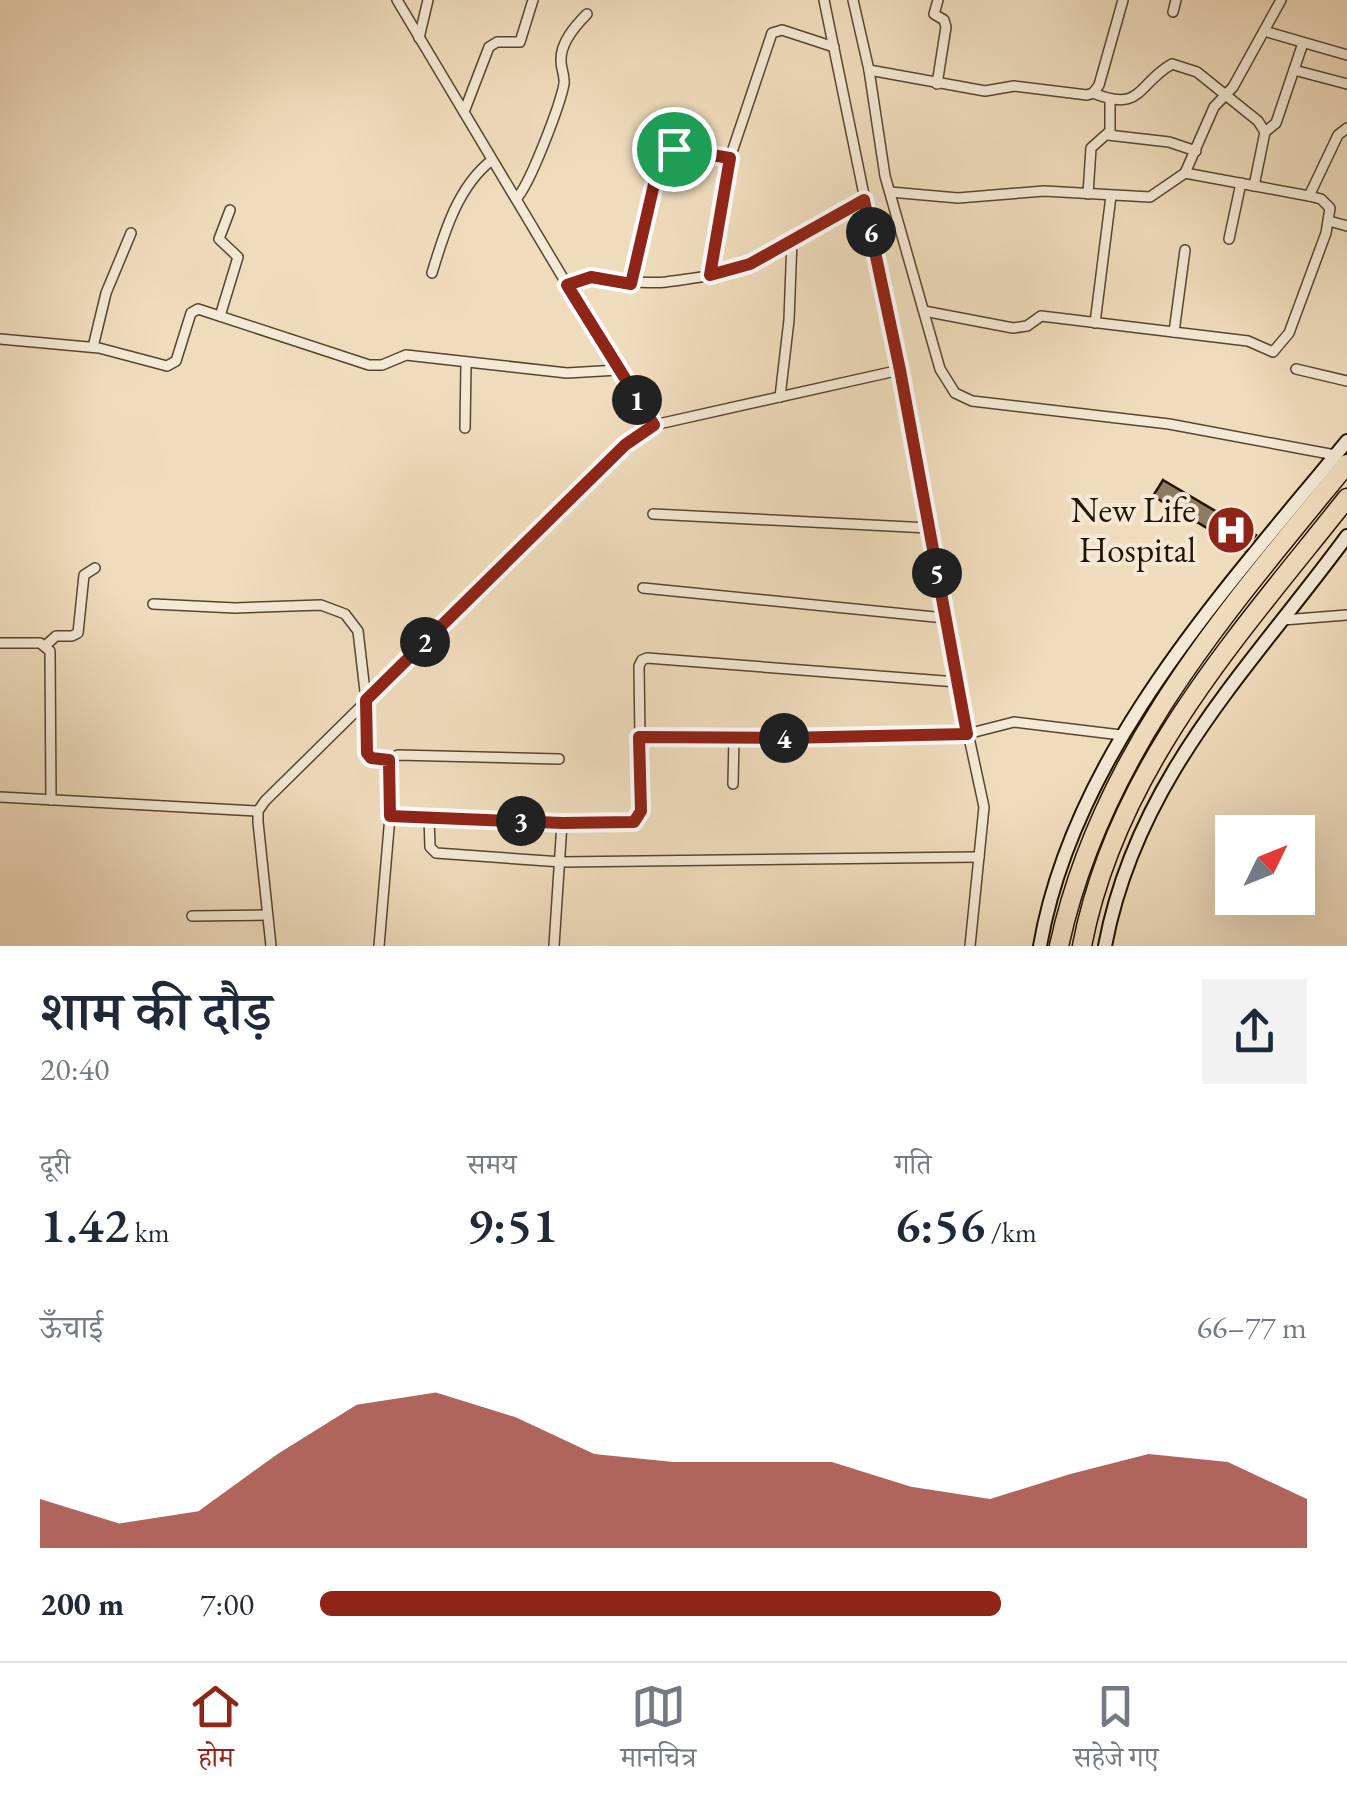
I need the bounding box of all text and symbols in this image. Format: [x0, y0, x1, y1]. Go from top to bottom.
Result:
pin [632, 107, 717, 192]
icon: arrive [647, 122, 702, 177]
pin: 6 [846, 207, 896, 257]
text: 6 [864, 214, 878, 250]
pin: 1 [612, 375, 662, 425]
text: 1 [630, 382, 644, 418]
place label: New Life Hospital [1071, 487, 1196, 572]
hospital icon: New Life Hospital [1205, 504, 1257, 556]
pin: 5 [912, 548, 962, 598]
text: 5 [930, 555, 944, 591]
pin: 2 [400, 617, 450, 667]
text: 2 [418, 624, 432, 660]
pin: 4 [759, 713, 809, 763]
text: 4 [777, 720, 791, 756]
pin: 3 [496, 796, 546, 846]
text: 3 [514, 803, 528, 839]
north arrow [1215, 815, 1315, 915]
map controls [1215, 815, 1315, 915]
text: शाम की दौड़ [40, 975, 272, 1046]
button: share [1202, 979, 1307, 1084]
text: 20:40 [40, 1048, 109, 1090]
text: दूरी [40, 1146, 70, 1182]
text: समय [467, 1146, 517, 1182]
text: गति [895, 1146, 931, 1182]
text: 1.42 [40, 1192, 129, 1257]
text: 9:51 [467, 1192, 558, 1257]
text: 6:56 [895, 1192, 985, 1257]
text: km [129, 1214, 170, 1250]
text: /km [985, 1214, 1037, 1250]
text: ऊँचाई [40, 1306, 103, 1348]
text: 66–77 m [1197, 1306, 1307, 1348]
text: 200 m [40, 1583, 124, 1625]
text: 7:00 [200, 1583, 254, 1625]
tab: होम [188, 1679, 243, 1785]
tab: मानचित्र [620, 1679, 696, 1785]
tab: सहेजे गए [1073, 1679, 1159, 1785]

